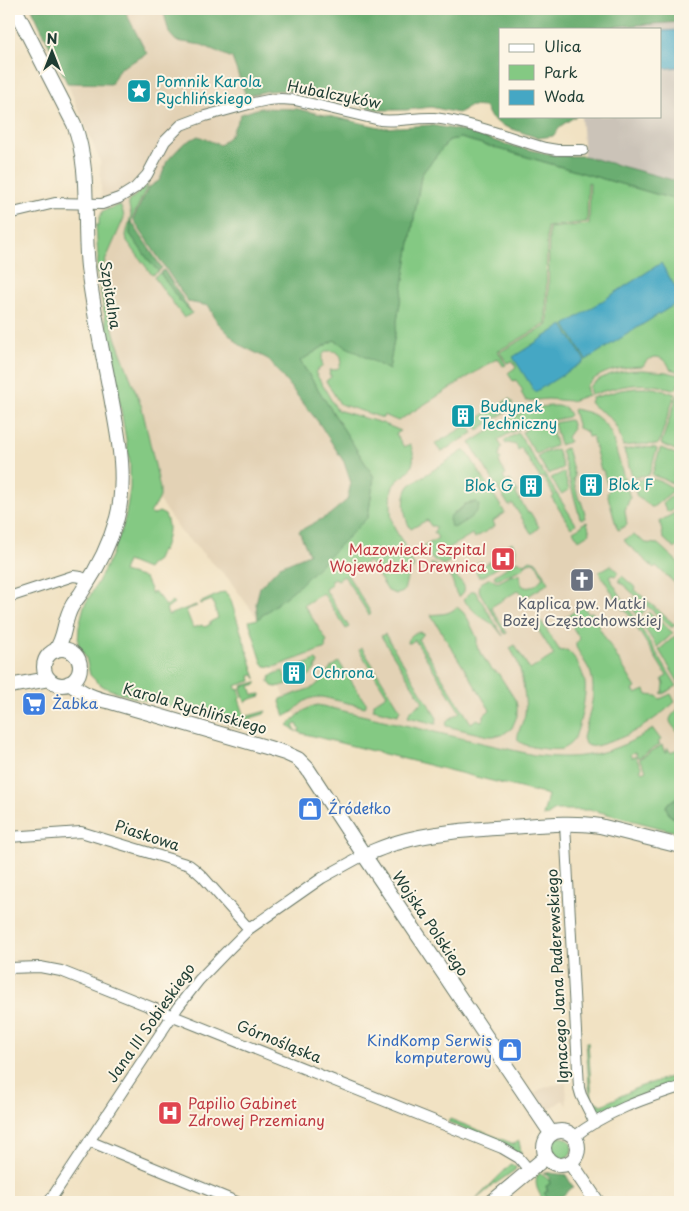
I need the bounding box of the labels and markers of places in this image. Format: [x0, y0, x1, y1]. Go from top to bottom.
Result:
place label: Pomnik Karola Rychlińskiego [156, 69, 262, 109]
place icon: Pomnik Karola Rychlińskiego [126, 78, 152, 104]
place label: Budynek Techniczny [480, 394, 557, 434]
building icon: Budynek Techniczny [450, 403, 476, 429]
building icon: Blok F [578, 472, 604, 498]
place label: Blok F [608, 472, 653, 495]
place label: Blok G [464, 473, 514, 496]
building icon: Blok G [518, 473, 544, 499]
place label: Mazowiecki Szpital Wojewódzki Drewnica [330, 537, 487, 577]
hospital icon: Mazowiecki Szpital Wojewódzki Drewnica [490, 546, 516, 572]
church icon: Kaplica pw. Matki Bożej Częstochowskiej [569, 567, 595, 593]
place label: Kaplica pw. Matki Bożej Częstochowskiej [502, 591, 662, 631]
building icon: Ochrona [281, 660, 307, 686]
place label: Ochrona [312, 660, 375, 683]
supermarket icon: Żabka [21, 691, 47, 717]
place label: Żabka [52, 691, 99, 714]
shop icon: Źródełko [297, 796, 323, 822]
place label: Źródełko [328, 796, 391, 819]
place label: KindKomp Serwis komputerowy [367, 1028, 492, 1068]
shop icon: KindKomp Serwis komputerowy [497, 1037, 523, 1063]
place label: Papilio Gabinet Zdrowej Przemiany [188, 1091, 325, 1131]
hospital icon: Papilio Gabinet Zdrowej Przemiany [157, 1100, 183, 1126]

